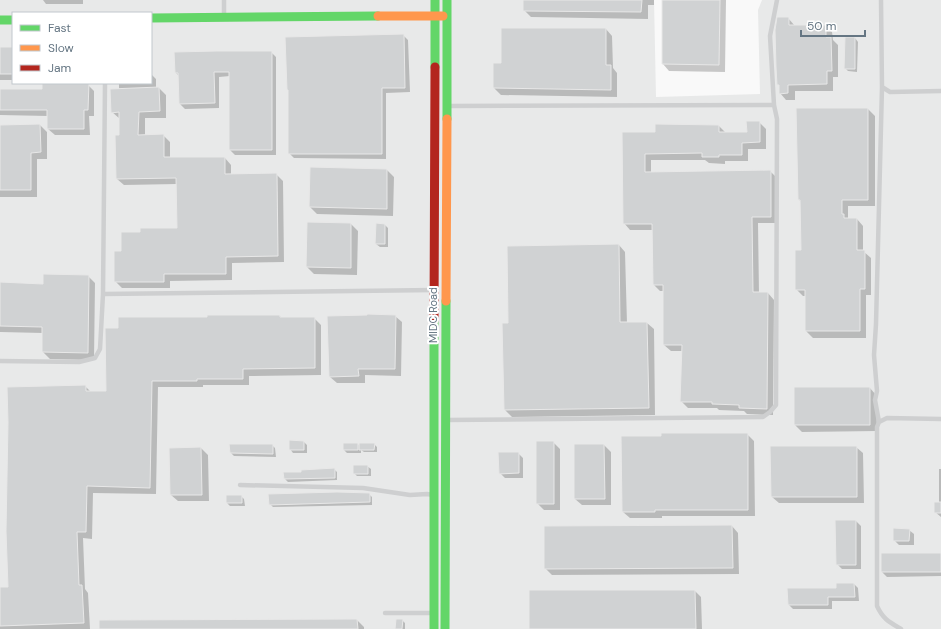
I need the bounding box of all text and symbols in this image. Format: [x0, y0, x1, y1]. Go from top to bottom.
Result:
legend [12, 12, 152, 84]
scale bar [801, 12, 865, 38]
text: 50 m [807, 18, 836, 34]
text: Fast [48, 20, 71, 36]
text: Slow [48, 40, 74, 56]
text: Jam [48, 60, 71, 76]
street label: MIDC Road [426, 287, 440, 343]

